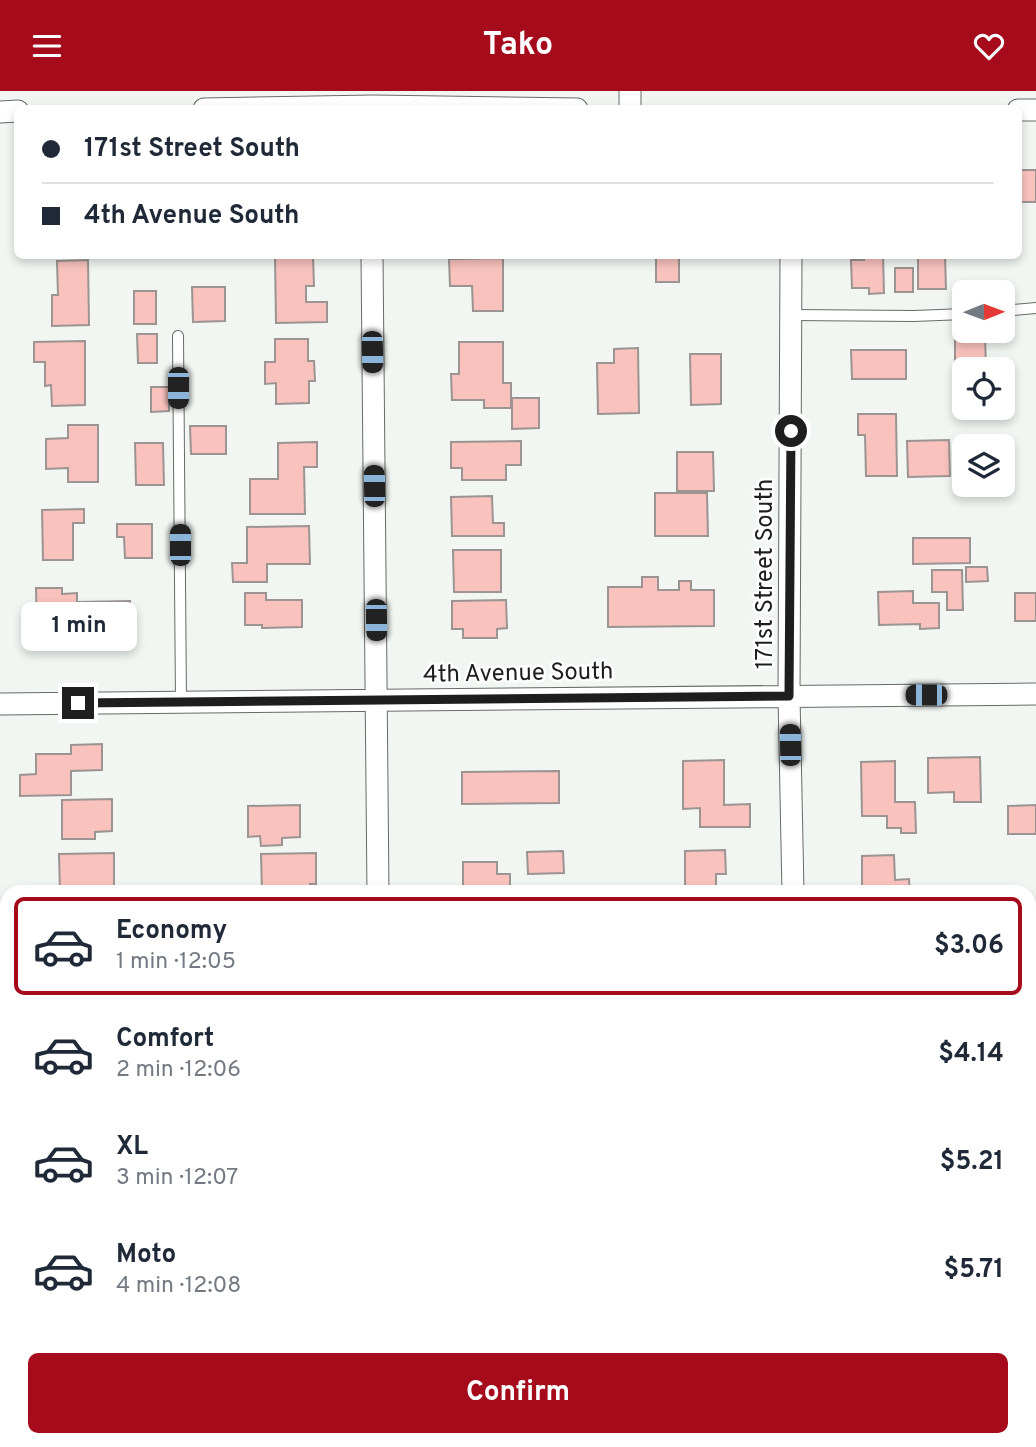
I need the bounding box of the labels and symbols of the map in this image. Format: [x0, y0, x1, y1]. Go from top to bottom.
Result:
north arrow [952, 280, 1015, 343]
car [362, 331, 383, 373]
car [168, 367, 189, 409]
route start [775, 415, 807, 447]
car [364, 465, 385, 507]
street label: 171st Street South [751, 479, 781, 669]
car [170, 524, 191, 566]
car [366, 599, 387, 641]
callout: 1 min [20, 601, 136, 651]
street label: 4th Avenue South [423, 657, 614, 691]
car [906, 685, 948, 706]
route end [62, 687, 94, 719]
car [780, 724, 801, 766]

